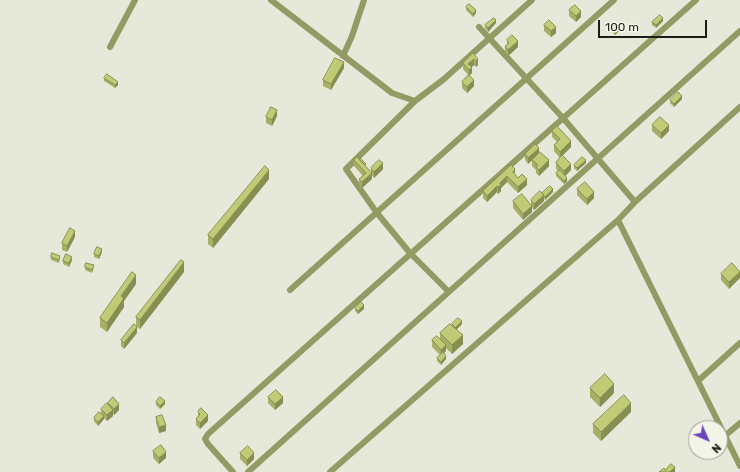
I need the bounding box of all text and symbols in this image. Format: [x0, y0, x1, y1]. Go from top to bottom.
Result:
scale bar [600, 12, 709, 38]
text: 100 m [605, 20, 639, 34]
north arrow [688, 420, 728, 460]
text: N [709, 441, 724, 456]

